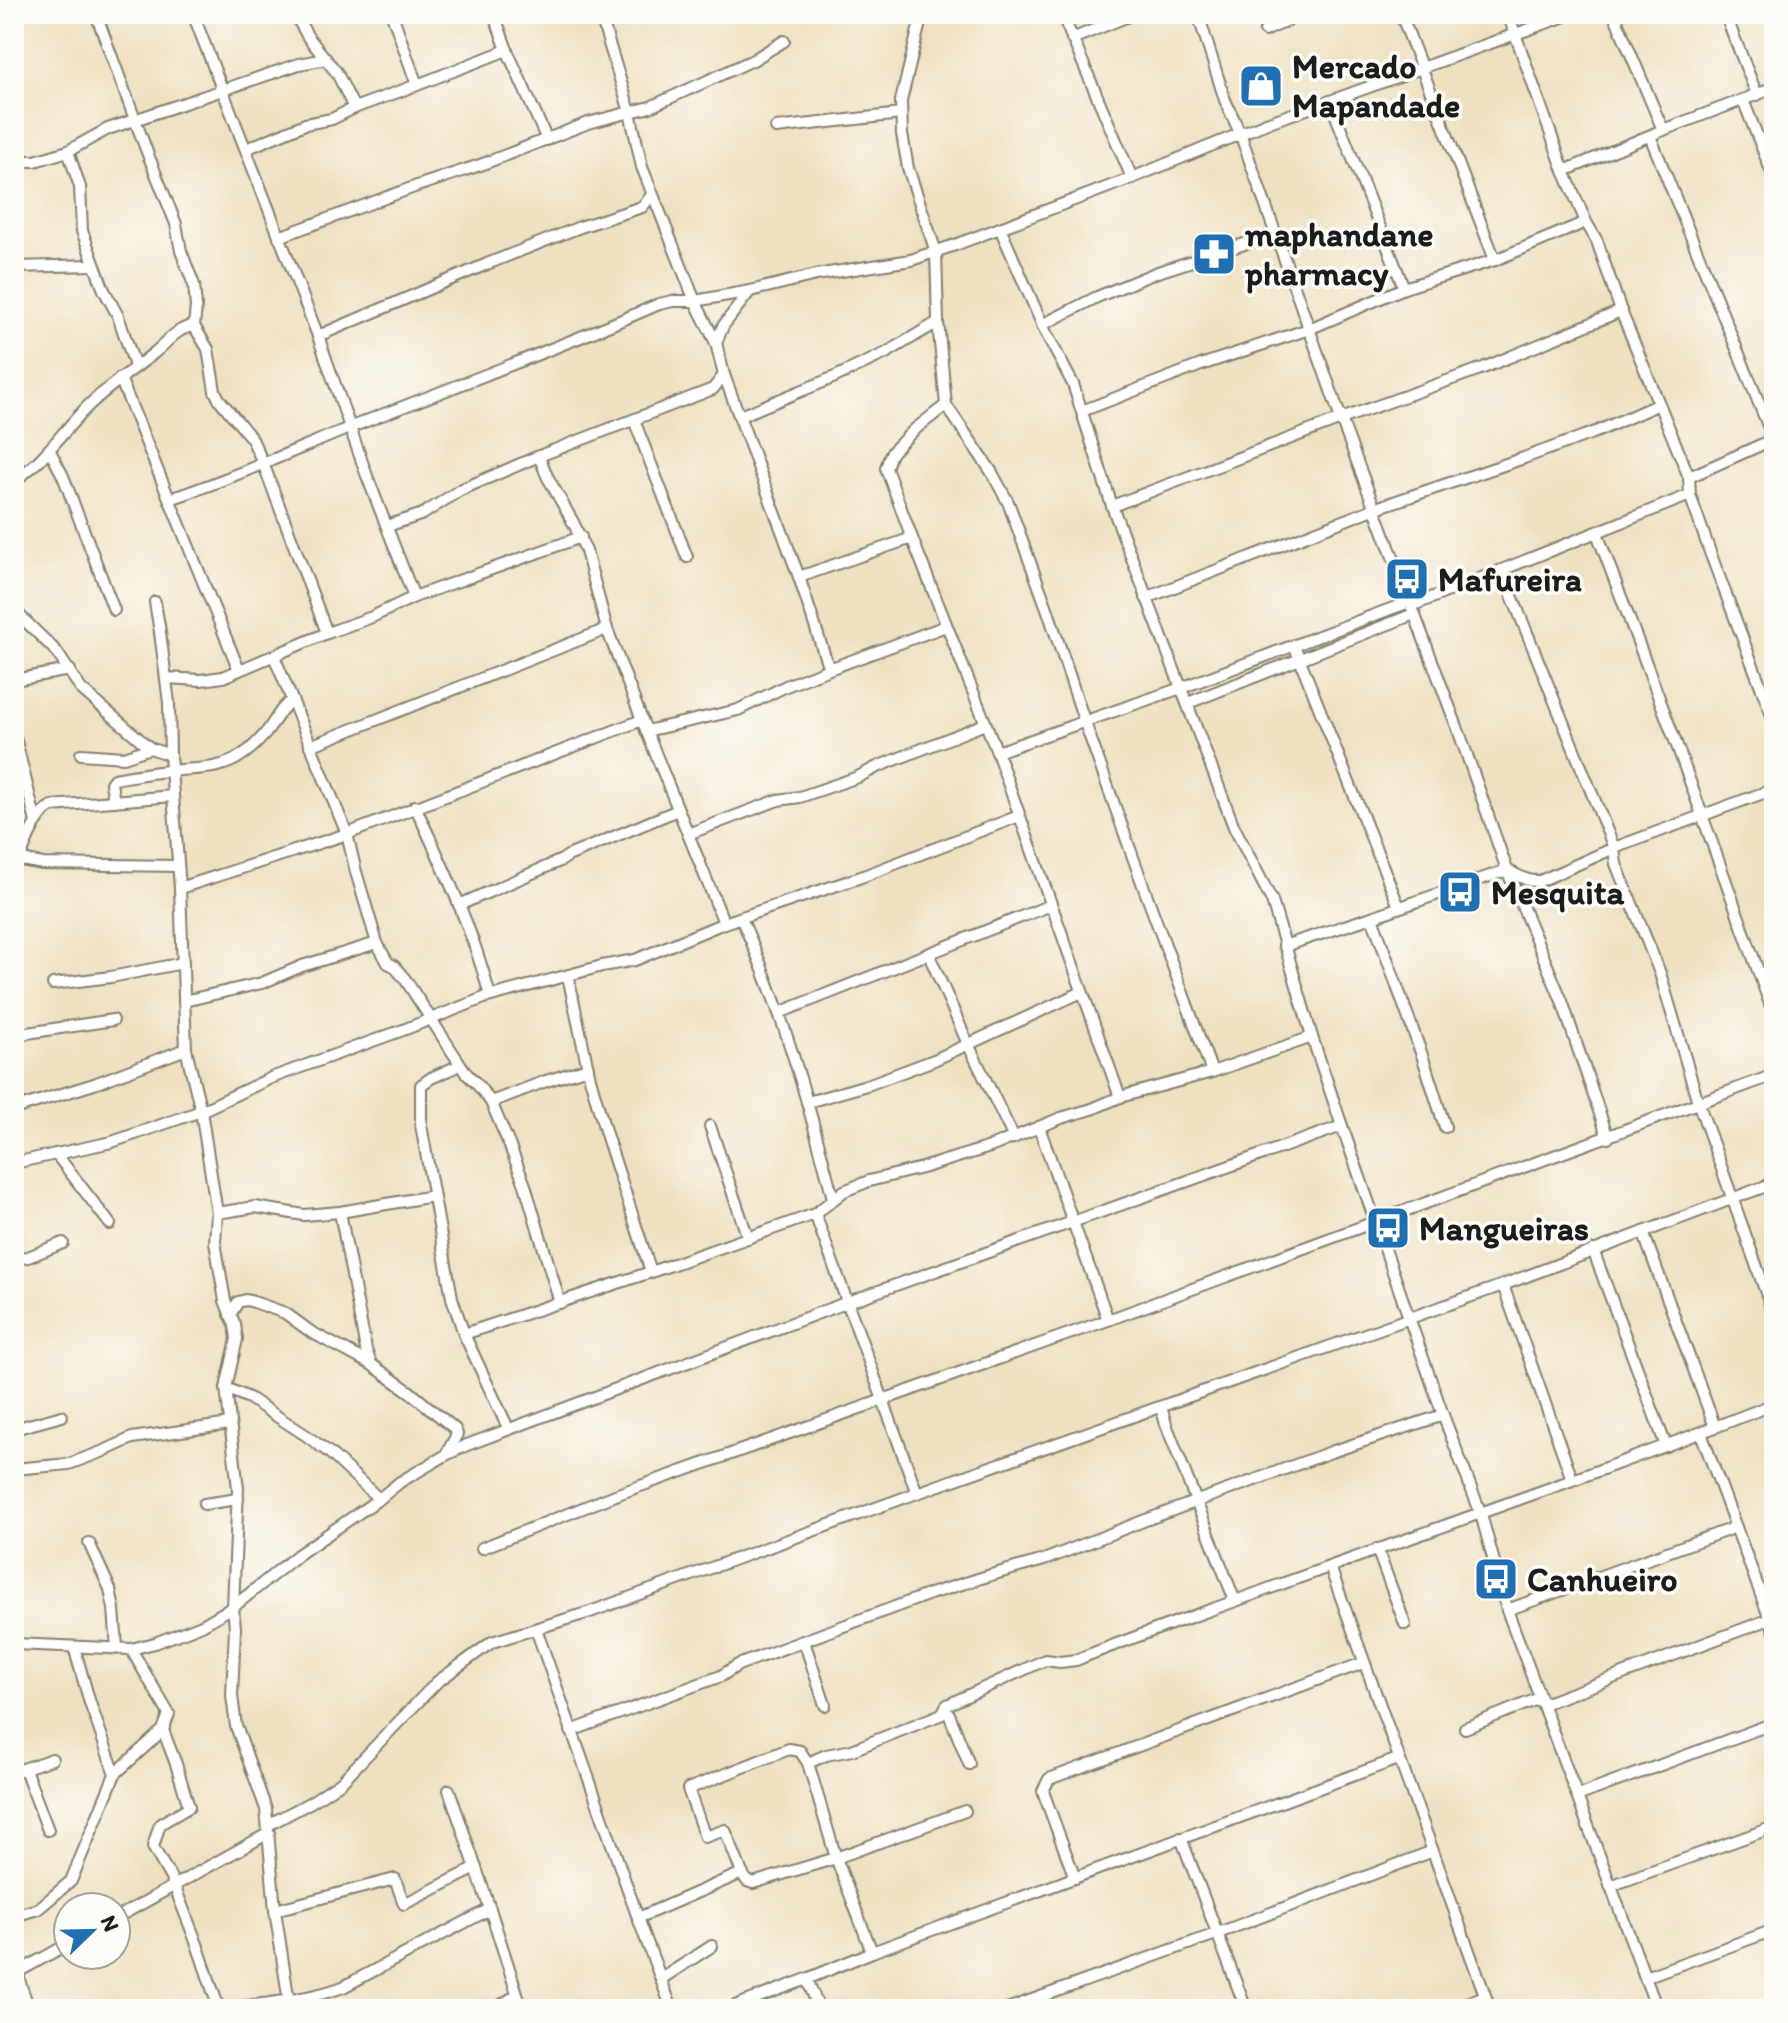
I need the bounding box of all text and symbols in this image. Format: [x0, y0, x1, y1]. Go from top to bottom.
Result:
place label: Mercado Mapandade [1292, 46, 1460, 126]
shop icon: Mercado Mapandade [1237, 62, 1285, 110]
place label: maphandane pharmacy [1244, 214, 1433, 294]
pharmacy icon: maphandane pharmacy [1190, 230, 1238, 278]
bus stop icon: Mafureira [1383, 555, 1431, 603]
place label: Mafureira [1438, 559, 1582, 600]
bus stop icon: Mesquita [1436, 868, 1484, 916]
place label: Mesquita [1491, 872, 1624, 913]
bus stop icon: Mangueiras [1364, 1204, 1412, 1252]
place label: Mangueiras [1419, 1208, 1589, 1249]
bus stop icon: Canhueiro [1472, 1555, 1520, 1603]
place label: Canhueiro [1527, 1559, 1678, 1600]
north arrow [52, 1891, 132, 1971]
text: N [95, 1911, 125, 1935]

